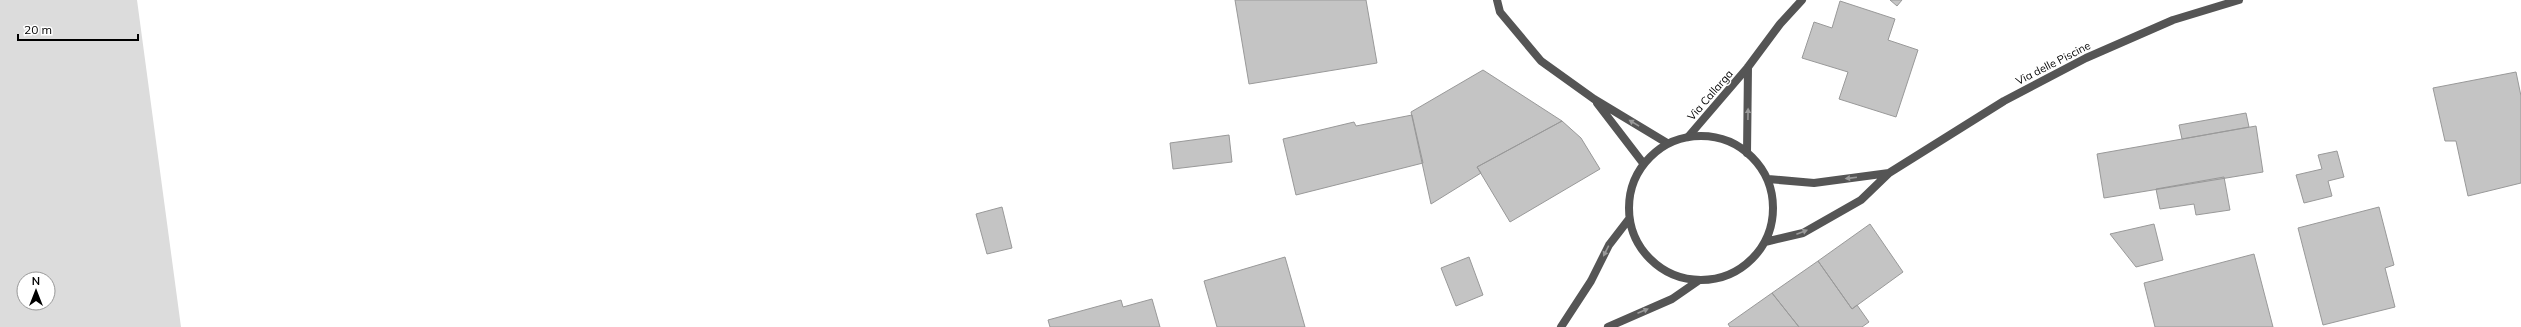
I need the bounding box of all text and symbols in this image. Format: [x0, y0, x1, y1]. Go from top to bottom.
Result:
scale bar [18, 16, 138, 42]
text: 20 m [24, 22, 52, 37]
street label: Via delle Piscine [2013, 38, 2093, 88]
street label: Via Callarga [1684, 67, 1736, 123]
one-way arrow [1745, 107, 1751, 120]
one-way arrow [1628, 120, 1640, 127]
one-way arrow [1845, 175, 1857, 181]
one-way arrow [1797, 229, 1809, 235]
one-way arrow [1603, 245, 1609, 257]
north arrow [16, 271, 56, 311]
text: N [32, 274, 40, 288]
one-way arrow [1638, 308, 1649, 314]

